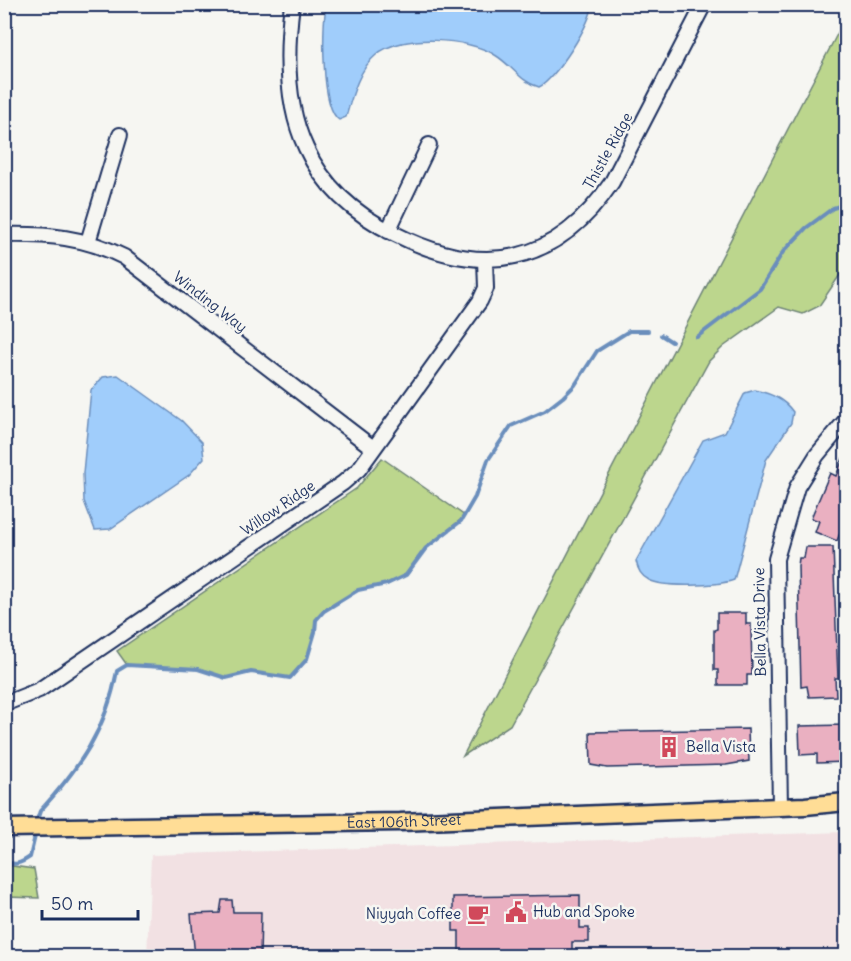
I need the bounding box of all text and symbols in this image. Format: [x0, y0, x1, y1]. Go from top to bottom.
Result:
street label: Thistle Ridge [579, 109, 636, 193]
street label: Winding Way [170, 267, 251, 336]
street label: Willow Ridge [237, 476, 319, 539]
street label: Bella Vista Drive [749, 567, 770, 677]
building icon: Bella Vista [657, 735, 681, 759]
place label: Bella Vista [686, 737, 756, 756]
street label: East 106th Street [347, 810, 462, 832]
scale bar [42, 883, 138, 921]
text: 50 m [51, 892, 93, 915]
public building icon: Hub and Spoke [504, 900, 528, 924]
cafe icon: Niyyah Coffee [466, 902, 490, 926]
place label: Hub and Spoke [533, 902, 635, 921]
place label: Niyyah Coffee [366, 904, 461, 923]

